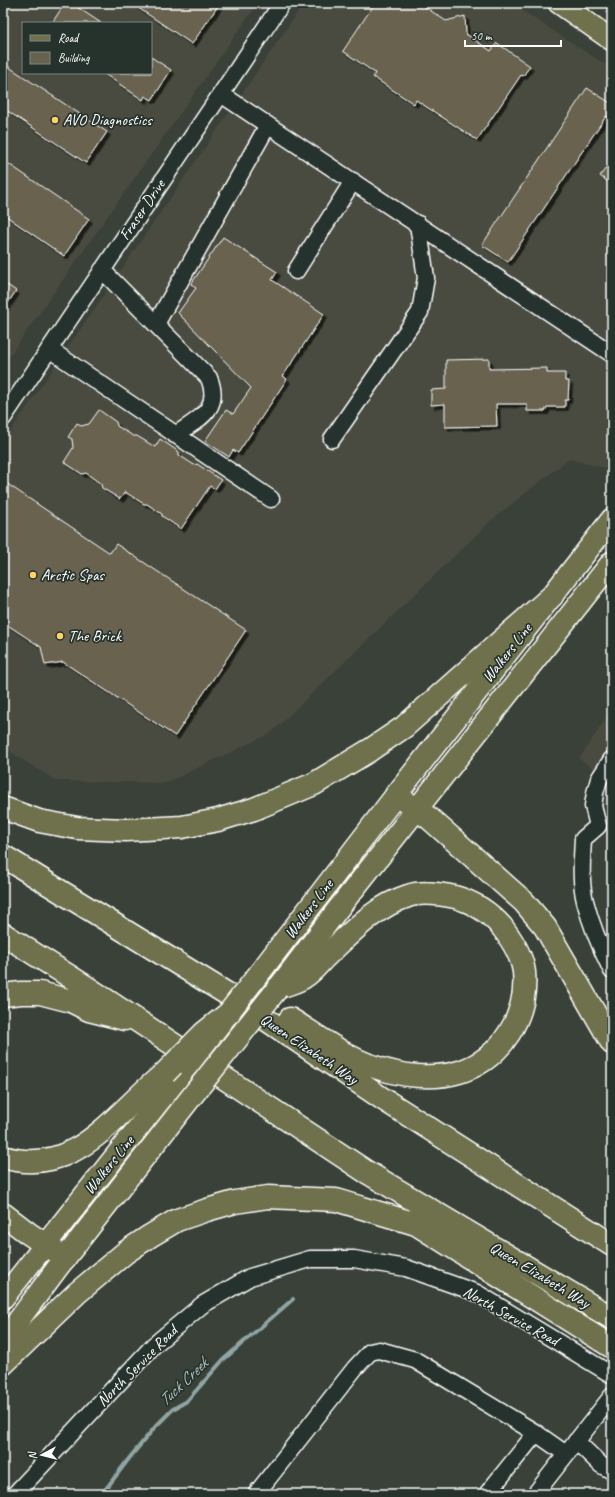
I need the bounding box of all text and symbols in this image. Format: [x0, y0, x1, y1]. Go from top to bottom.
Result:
legend [22, 22, 152, 74]
scale bar [465, 22, 561, 48]
text: 50 m [471, 28, 493, 44]
text: Road [58, 30, 80, 46]
text: Building [58, 50, 90, 66]
place label: AVO Diagnostics [63, 110, 153, 130]
marker: AVO Diagnostics [50, 115, 60, 125]
street label: Fraser Drive [114, 174, 171, 244]
place label: Arctic Spas [41, 565, 105, 585]
marker: Arctic Spas [28, 570, 38, 580]
street label: Walkers Line [478, 618, 537, 687]
place label: The Brick [68, 626, 122, 646]
marker: The Brick [55, 631, 65, 641]
street label: Walkers Line [280, 874, 339, 943]
street label: Queen Elizabeth Way [256, 1009, 363, 1090]
street label: Walkers Line [79, 1130, 140, 1198]
street label: Queen Elizabeth Way [486, 1237, 595, 1314]
street label: North Service Road [460, 1281, 565, 1352]
street label: North Service Road [92, 1319, 184, 1411]
water label: Tuck Creek [154, 1352, 214, 1411]
north arrow [22, 1435, 62, 1475]
text: N [24, 1450, 39, 1460]

